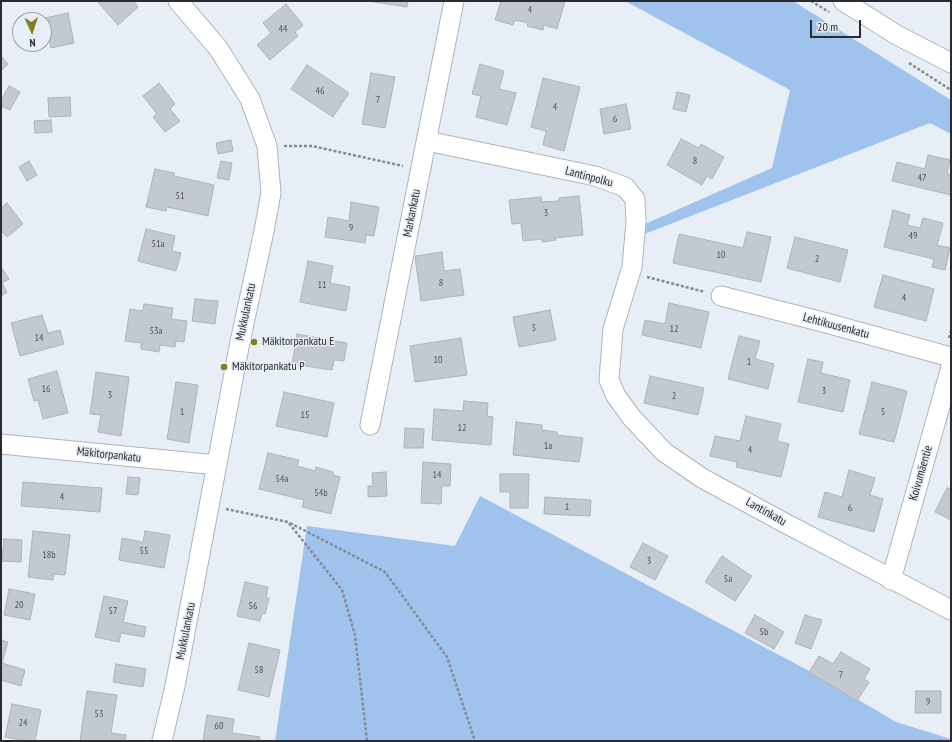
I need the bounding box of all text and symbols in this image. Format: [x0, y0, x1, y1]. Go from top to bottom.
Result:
house number: 4 [528, 4, 532, 16]
north arrow [12, 12, 52, 52]
scale bar [812, 12, 863, 38]
text: 20 m [817, 19, 838, 34]
house number: 44 [279, 23, 287, 35]
text: N [29, 36, 36, 50]
house number: 46 [316, 85, 324, 97]
house number: 7 [376, 94, 380, 106]
house number: 4 [553, 101, 557, 113]
house number: 6 [613, 113, 617, 125]
house number: 8 [693, 155, 697, 167]
street label: Lantinpolku [563, 164, 615, 190]
house number: 47 [918, 172, 926, 184]
street label: Markankatu [400, 188, 424, 238]
house number: 51 [176, 190, 184, 202]
house number: 3 [544, 207, 548, 219]
house number: 9 [349, 222, 353, 234]
house number: 49 [909, 230, 917, 242]
house number: 51a [152, 238, 164, 250]
house number: 10 [717, 249, 725, 261]
house number: 2 [815, 253, 819, 265]
house number: 8 [439, 277, 443, 289]
house number: 11 [318, 279, 326, 291]
street label: Mukkulankatu [233, 282, 259, 342]
house number: 4 [902, 292, 906, 304]
street label: Lehtikuusenkatu [801, 310, 871, 342]
house number: 5 [532, 322, 536, 334]
house number: 12 [670, 323, 678, 335]
house number: 53a [150, 325, 162, 337]
house number: 14 [35, 332, 43, 344]
place label: Mäkitorpankatu E [262, 335, 334, 349]
marker: Mäkitorpankatu E [249, 337, 259, 347]
house number: 10 [434, 354, 442, 366]
house number: 1 [747, 356, 751, 368]
place label: Mäkitorpankatu P [232, 360, 305, 374]
marker: Mäkitorpankatu P [219, 362, 229, 372]
house number: 16 [42, 383, 50, 395]
house number: 3 [822, 385, 826, 397]
house number: 3 [108, 389, 112, 401]
house number: 2 [672, 390, 676, 402]
house number: 1 [180, 406, 184, 418]
house number: 5 [881, 406, 885, 418]
house number: 15 [301, 409, 309, 421]
house number: 12 [458, 422, 466, 434]
house number: 1a [544, 440, 552, 452]
street label: Mäkitorpankatu [76, 444, 142, 466]
house number: 4 [748, 444, 752, 456]
street label: Koivumäentie [906, 444, 936, 502]
house number: 14 [433, 469, 441, 481]
house number: 54a [276, 473, 288, 485]
house number: 54b [314, 487, 328, 499]
house number: 4 [60, 491, 64, 503]
street label: Lantinkatu [743, 495, 789, 529]
house number: 1 [565, 501, 569, 513]
house number: 6 [848, 502, 852, 514]
house number: 55 [140, 545, 148, 557]
house number: 18b [42, 549, 56, 561]
house number: 3 [647, 555, 651, 567]
house number: 5a [724, 573, 732, 585]
house number: 20 [15, 599, 23, 611]
house number: 56 [249, 600, 257, 612]
street label: Mukkulankatu [173, 601, 199, 661]
house number: 57 [109, 605, 117, 617]
house number: 5b [760, 626, 768, 638]
house number: 58 [255, 664, 263, 676]
house number: 7 [839, 669, 843, 681]
house number: 9 [926, 696, 930, 708]
house number: 53 [95, 708, 103, 720]
house number: 24 [19, 717, 27, 729]
house number: 60 [215, 720, 223, 732]

